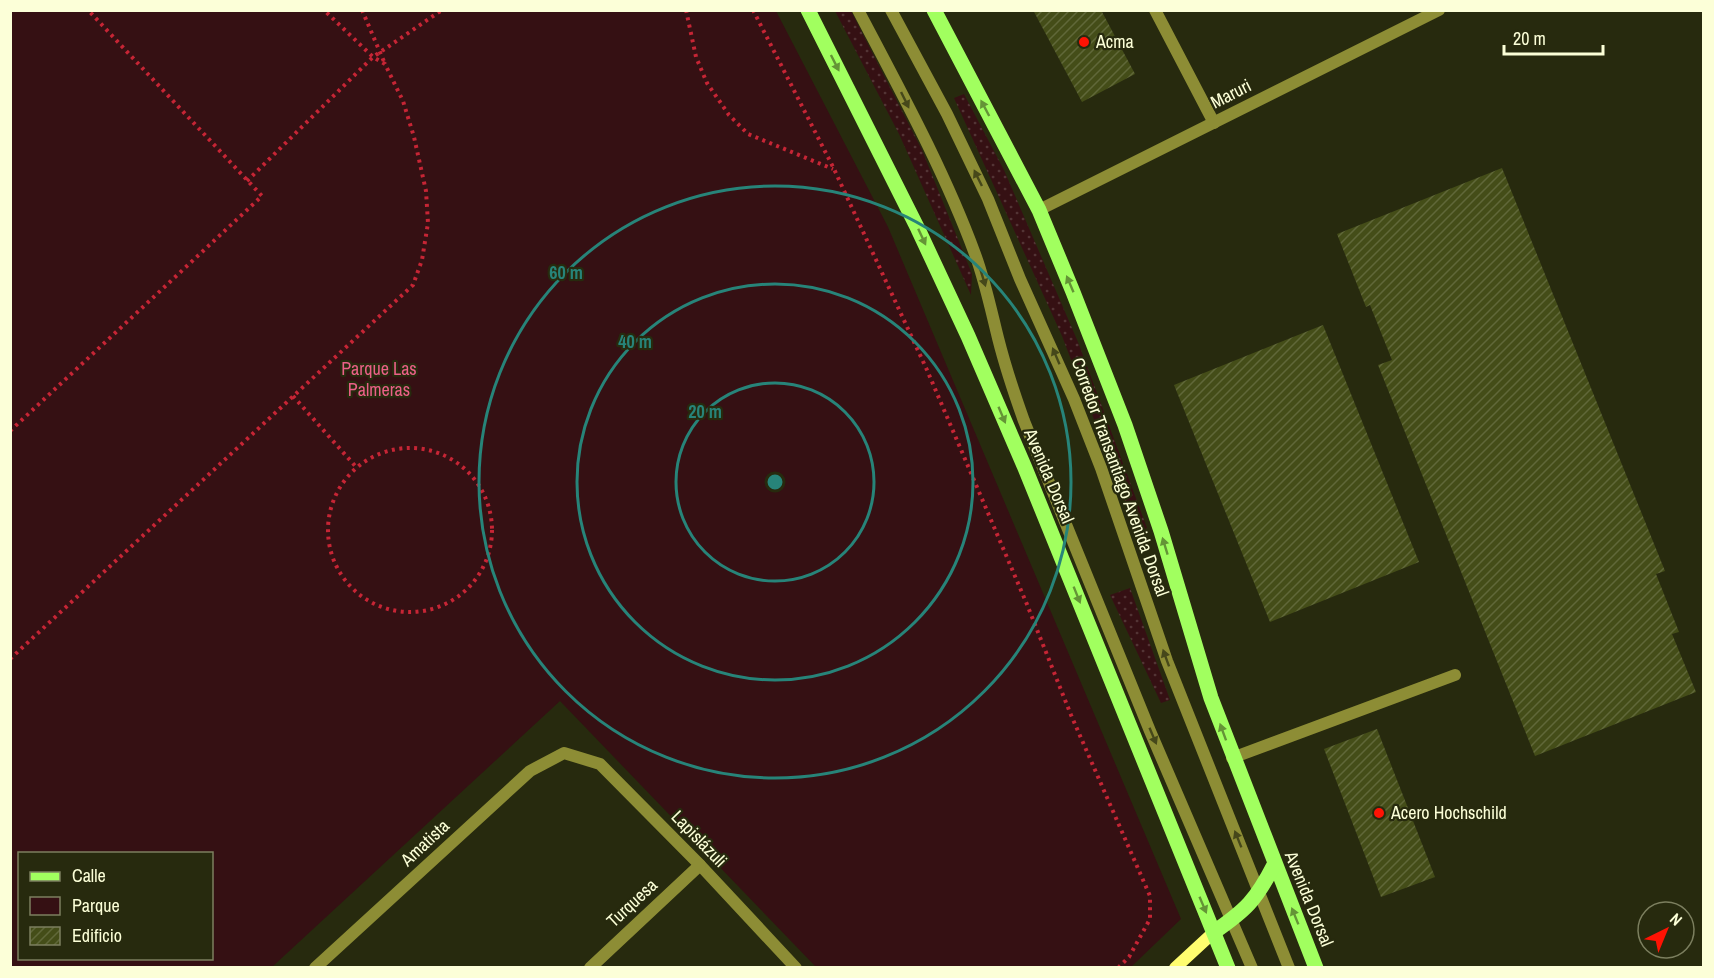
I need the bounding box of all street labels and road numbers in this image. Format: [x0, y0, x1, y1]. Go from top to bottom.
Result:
street label: Maruri [1206, 73, 1255, 114]
street label: Corredor Transantiago Avenida Dorsal [1066, 354, 1175, 600]
street label: Avenida Dorsal [1018, 424, 1081, 527]
street label: Lapislázuli [666, 805, 733, 873]
street label: Amatista [394, 814, 454, 872]
street label: Avenida Dorsal [1279, 847, 1340, 950]
street label: Turquesa [601, 873, 663, 933]

